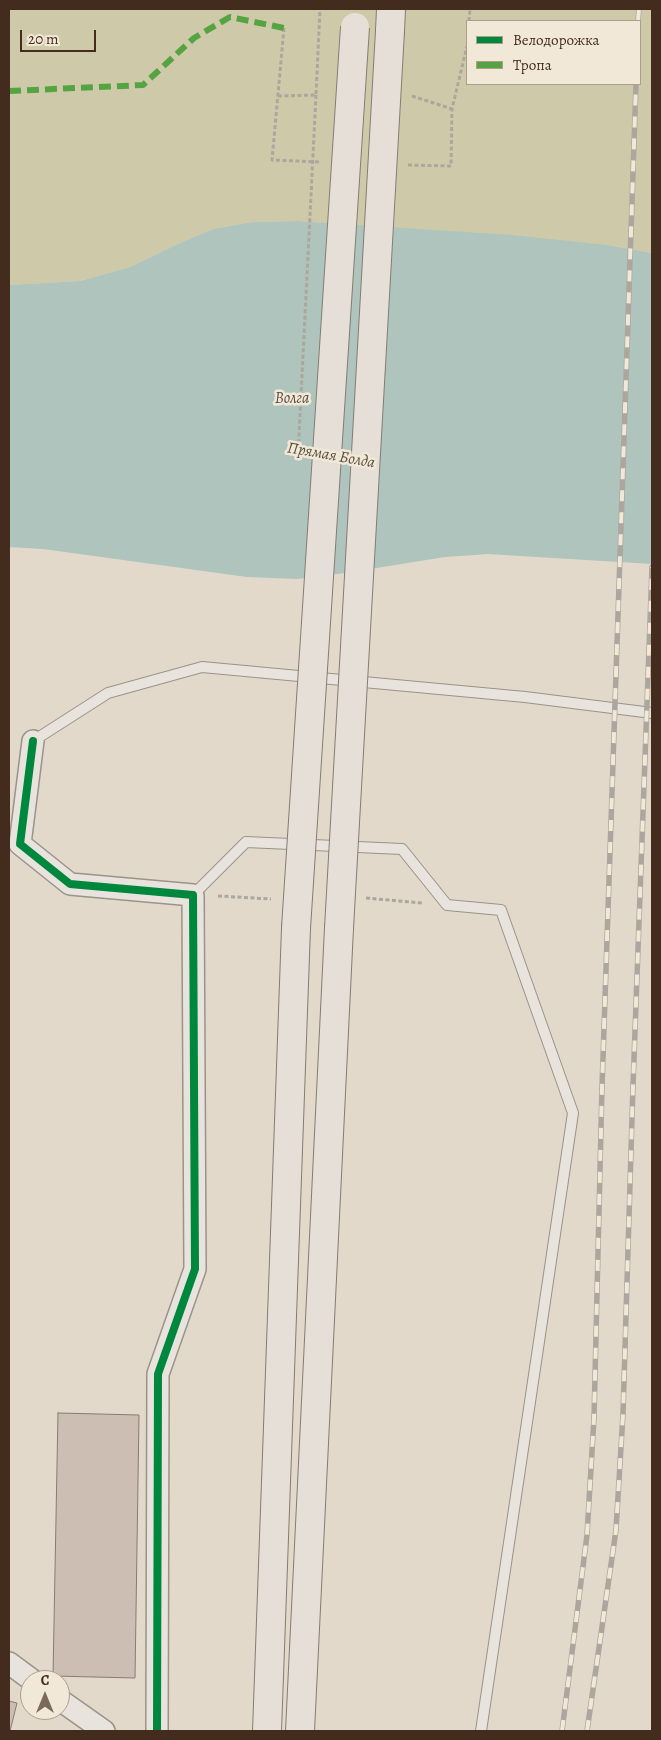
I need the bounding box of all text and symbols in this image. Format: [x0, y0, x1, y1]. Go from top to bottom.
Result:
scale bar [22, 20, 99, 52]
legend [466, 20, 641, 85]
text: 20 m [28, 29, 59, 49]
text: Велодорожка [513, 30, 600, 50]
text: Тропа [513, 55, 552, 75]
water label: Волга [275, 389, 309, 409]
water label: Прямая Болда [286, 439, 376, 473]
north arrow [20, 1670, 70, 1720]
text: С [41, 1671, 49, 1690]

